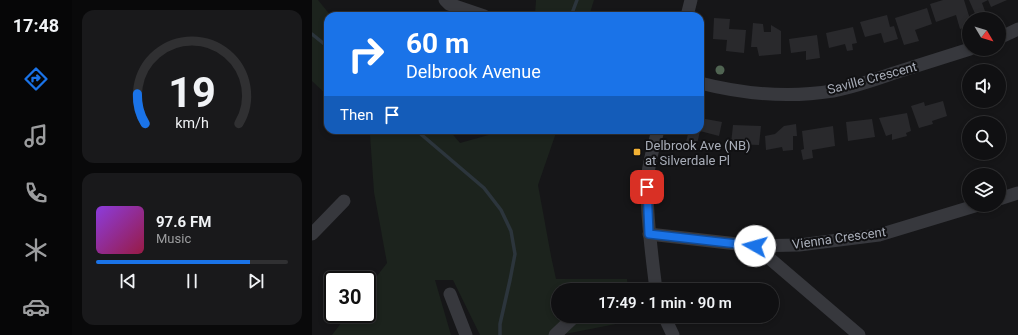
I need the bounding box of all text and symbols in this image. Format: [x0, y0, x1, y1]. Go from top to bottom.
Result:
north arrow [962, 12, 1006, 56]
map controls [962, 12, 1006, 212]
text: 17:48 [13, 15, 59, 36]
text: 60 m [406, 27, 469, 60]
icon: right [340, 28, 392, 80]
street label: Saville Crescent [826, 59, 918, 97]
text: Delbrook Avenue [406, 61, 541, 82]
button: sound [962, 64, 1006, 108]
icon: directions [22, 65, 50, 93]
text: 19 [168, 68, 216, 117]
icon: arrive [381, 104, 403, 126]
text: Then [340, 106, 373, 124]
text: km/h [175, 115, 209, 131]
button: search [962, 116, 1006, 160]
icon: music [22, 122, 50, 150]
place label: Delbrook Ave (NB) at Silverdale Pl [645, 138, 751, 168]
marker: Delbrook Ave (NB) at Silverdale Pl [632, 147, 642, 157]
button: layers [962, 168, 1006, 212]
pin [630, 170, 664, 204]
icon: arrive [636, 176, 658, 198]
icon: phone [22, 179, 50, 207]
text: 97.6 FM [156, 213, 211, 231]
street label: Vienna Crescent [791, 224, 887, 252]
position arrow [734, 225, 776, 267]
text: Music [156, 231, 191, 246]
icon: climate [22, 236, 50, 264]
icon: previous [117, 270, 139, 292]
icon: pause [181, 270, 203, 292]
icon: next [245, 270, 267, 292]
speed limit sign: 30 [324, 271, 376, 323]
icon: car [22, 293, 50, 321]
text: 17:49 · 1 min · 90 m [598, 294, 732, 312]

